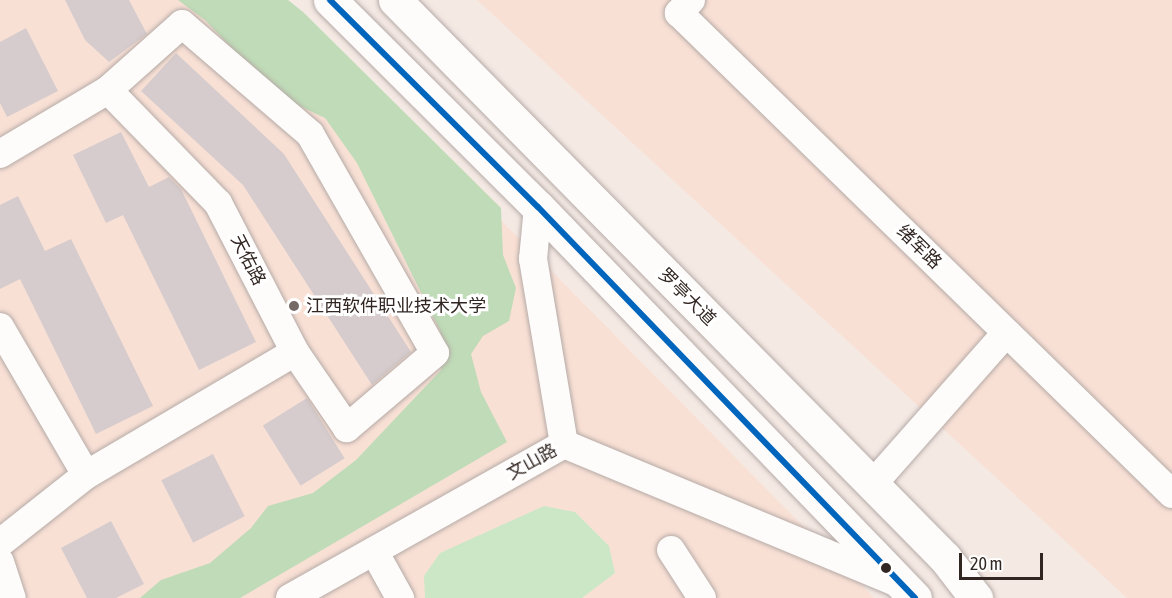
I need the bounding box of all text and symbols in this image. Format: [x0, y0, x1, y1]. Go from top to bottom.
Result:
street label: 绪军路 [892, 220, 946, 274]
street label: 天佑路 [226, 231, 270, 289]
street label: 罗亭大道 [654, 264, 720, 330]
place label: 江西软件职业技术大学 [306, 295, 486, 317]
marker: 江西软件职业技术大学 [287, 299, 301, 313]
street label: 文山路 [503, 439, 561, 485]
scale bar [962, 541, 1046, 579]
text: 20 m [970, 553, 1002, 574]
unlabelled marker [880, 562, 892, 574]

